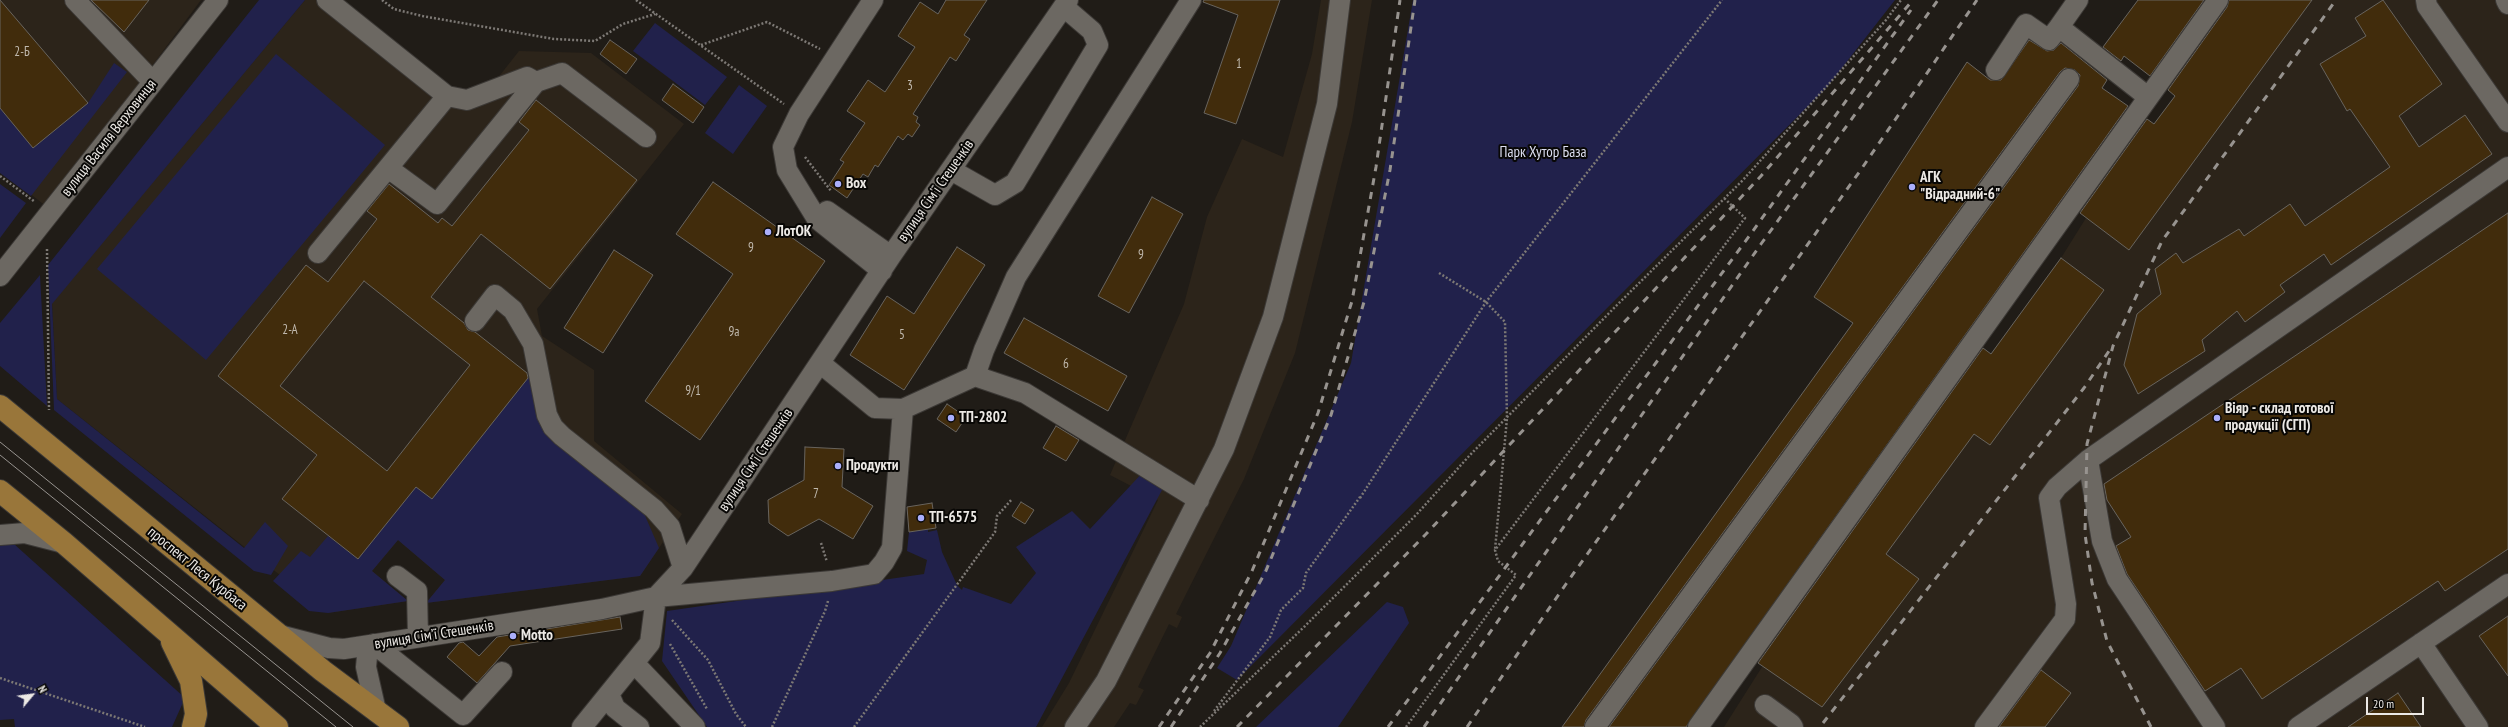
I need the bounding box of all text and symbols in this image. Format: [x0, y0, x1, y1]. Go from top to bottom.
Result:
house number: 2-Б [14, 44, 30, 60]
house number: 1 [1236, 56, 1242, 72]
street label: вулиця Василя Верховинця [58, 76, 160, 200]
house number: 3 [907, 78, 913, 94]
street label: вулиця Сімʼї Стешенків [894, 136, 978, 246]
park label: Парк Хутор База [1500, 144, 1586, 162]
place label: АГК "Відрадний-6" [1920, 169, 2000, 204]
place label: Box [846, 175, 866, 193]
marker: Box [833, 179, 843, 189]
marker: АГК "Відрадний-6" [1907, 182, 1917, 192]
place label: ЛотОК [776, 223, 812, 241]
marker: ЛотОК [763, 227, 773, 237]
house number: 9 [748, 240, 754, 256]
house number: 9 [1138, 247, 1144, 263]
house number: 2-А [282, 322, 298, 338]
house number: 9а [728, 324, 740, 340]
house number: 5 [899, 327, 905, 343]
house number: 6 [1063, 356, 1069, 372]
house number: 9/1 [685, 383, 701, 399]
place label: Віяр - склад готової продукції (СГП) [2225, 400, 2334, 435]
street label: вулиця Сімʼї Стешенків [715, 405, 797, 515]
place label: ТП-2802 [959, 409, 1007, 427]
marker: ТП-2802 [946, 413, 956, 423]
marker: Віяр - склад готової продукції (СГП) [2212, 413, 2222, 423]
place label: Продукти [846, 457, 898, 475]
marker: Продукти [833, 461, 843, 471]
house number: 7 [813, 486, 819, 502]
place label: ТП-6575 [929, 509, 977, 527]
marker: ТП-6575 [916, 513, 926, 523]
street label: проспект Леся Курбаса [144, 523, 250, 615]
street label: вулиця Сімʼї Стешенків [373, 617, 495, 653]
place label: Motto [521, 627, 553, 645]
marker: Motto [508, 631, 518, 641]
north arrow [12, 675, 52, 715]
text: N [35, 683, 50, 695]
scale bar [2368, 689, 2426, 715]
text: 20 m [2373, 696, 2394, 711]

